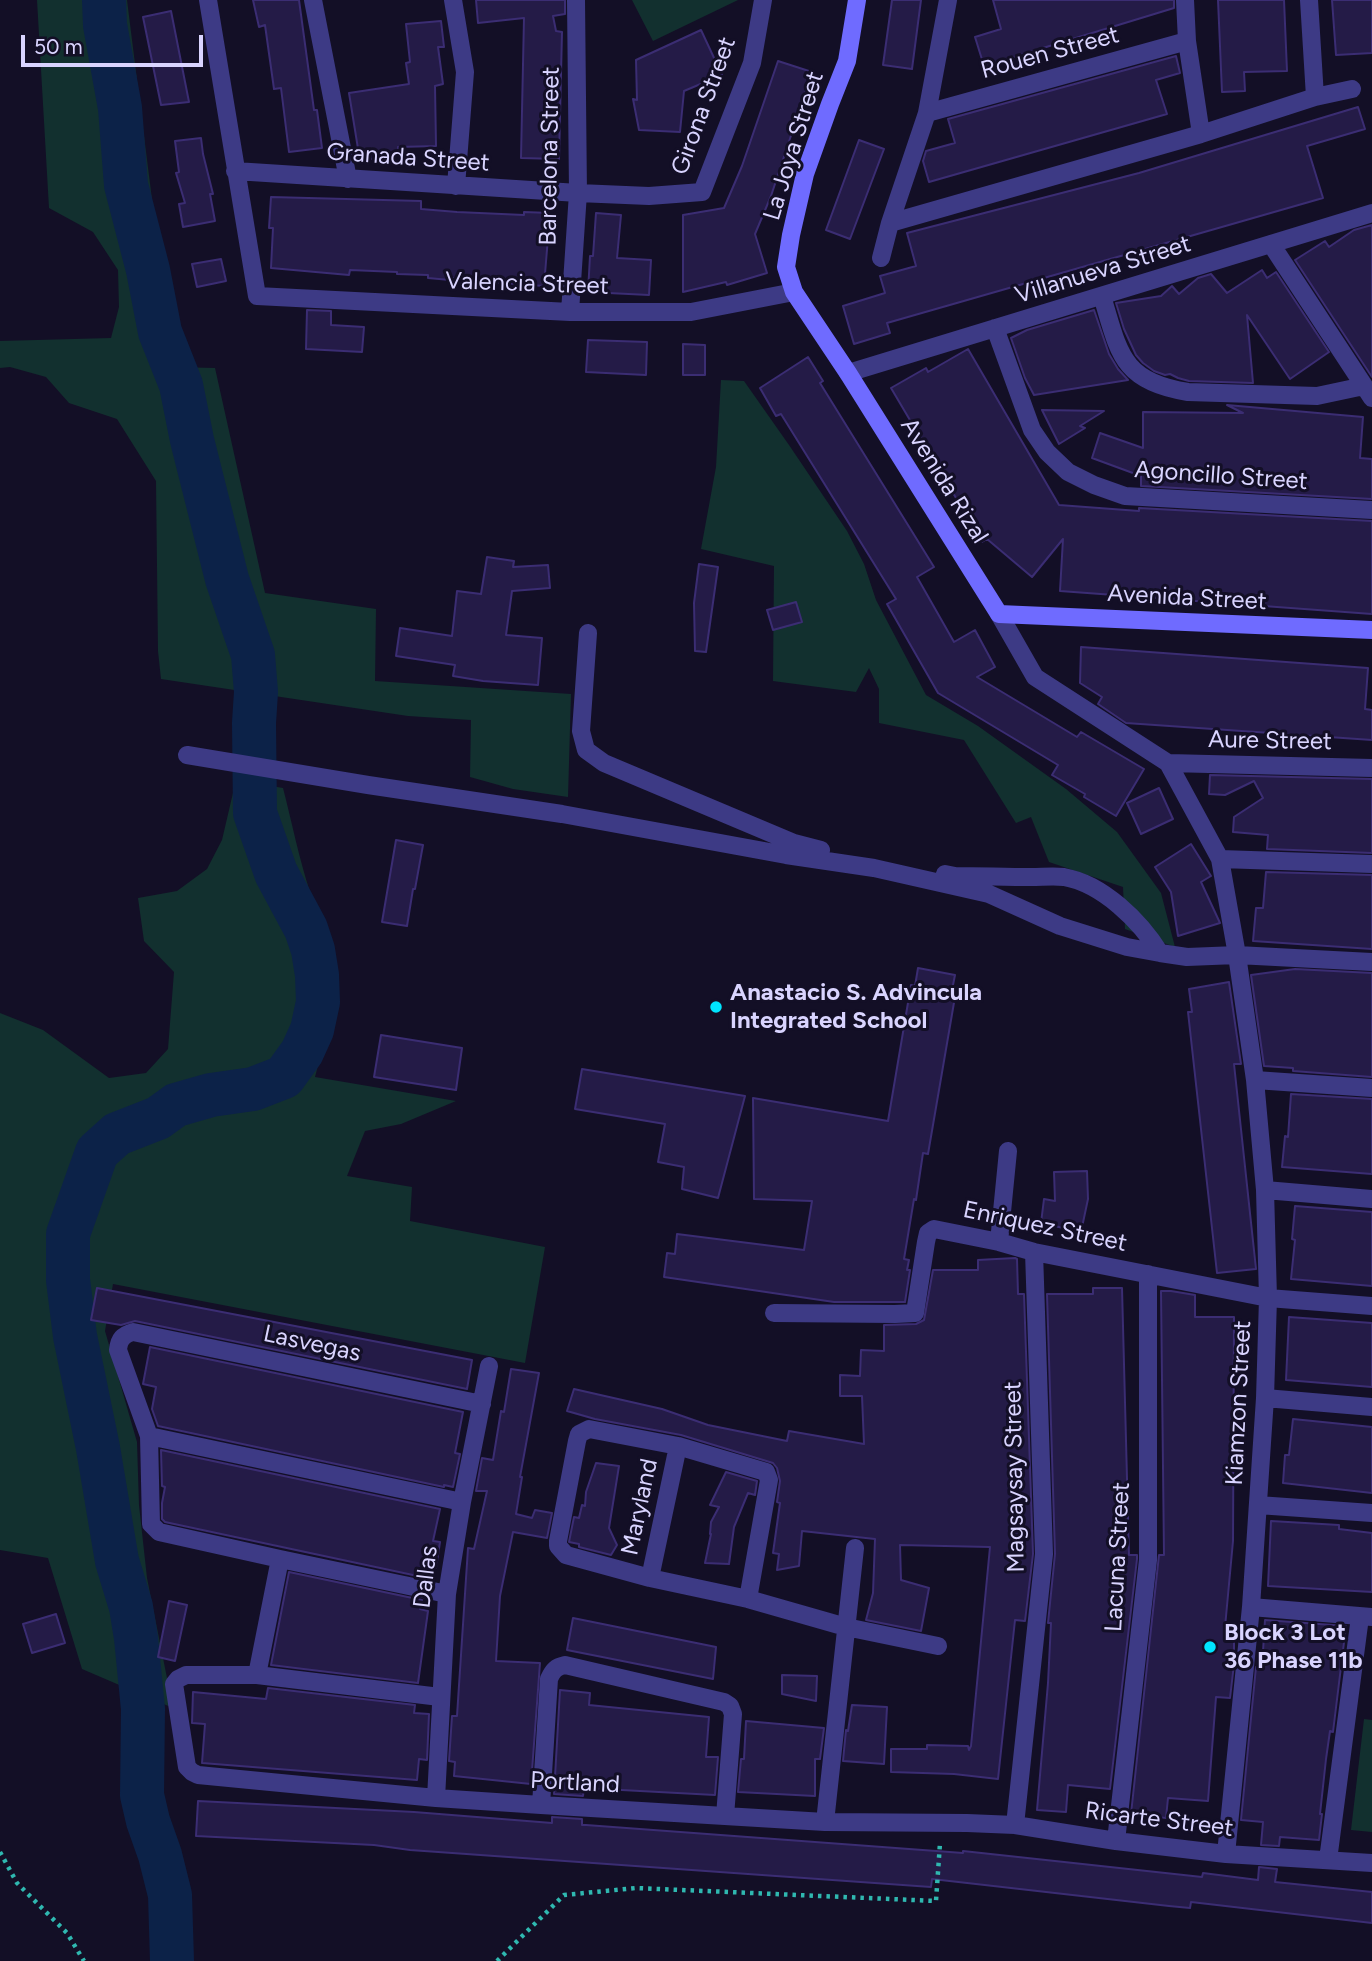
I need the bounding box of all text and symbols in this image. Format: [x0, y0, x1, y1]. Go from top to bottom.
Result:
scale bar [24, 21, 206, 65]
street label: Rouen Street [978, 21, 1122, 85]
street label: Girona Street [666, 33, 742, 179]
text: 50 m [34, 34, 83, 59]
street label: Barcelona Street [534, 66, 566, 246]
street label: La Joya Street [758, 68, 830, 224]
street label: Granada Street [325, 138, 491, 178]
street label: Villanueva Street [1012, 230, 1194, 310]
street label: Valencia Street [445, 267, 609, 301]
street label: Avenida Rizal [894, 413, 994, 549]
street label: Agoncillo Street [1133, 456, 1309, 496]
street label: Avenida Street [1107, 579, 1267, 617]
street label: Aure Street [1208, 726, 1332, 756]
place label: Anastacio S. Advincula Integrated School [730, 979, 982, 1035]
marker: Anastacio S. Advincula Integrated School [708, 999, 724, 1015]
street label: Enriquez Street [961, 1196, 1129, 1258]
street label: Lasvegas [261, 1320, 363, 1368]
street label: Kiamzon Street [1220, 1320, 1258, 1486]
street label: Magsaysay Street [999, 1381, 1031, 1573]
street label: Maryland [616, 1456, 664, 1558]
street label: Lacuna Street [1100, 1481, 1136, 1633]
street label: Dallas [408, 1544, 444, 1610]
place label: Block 3 Lot 36 Phase 11b [1224, 1619, 1363, 1675]
marker: Block 3 Lot 36 Phase 11b [1202, 1639, 1218, 1655]
street label: Portland [529, 1766, 621, 1800]
street label: Ricarte Street [1083, 1797, 1235, 1843]

